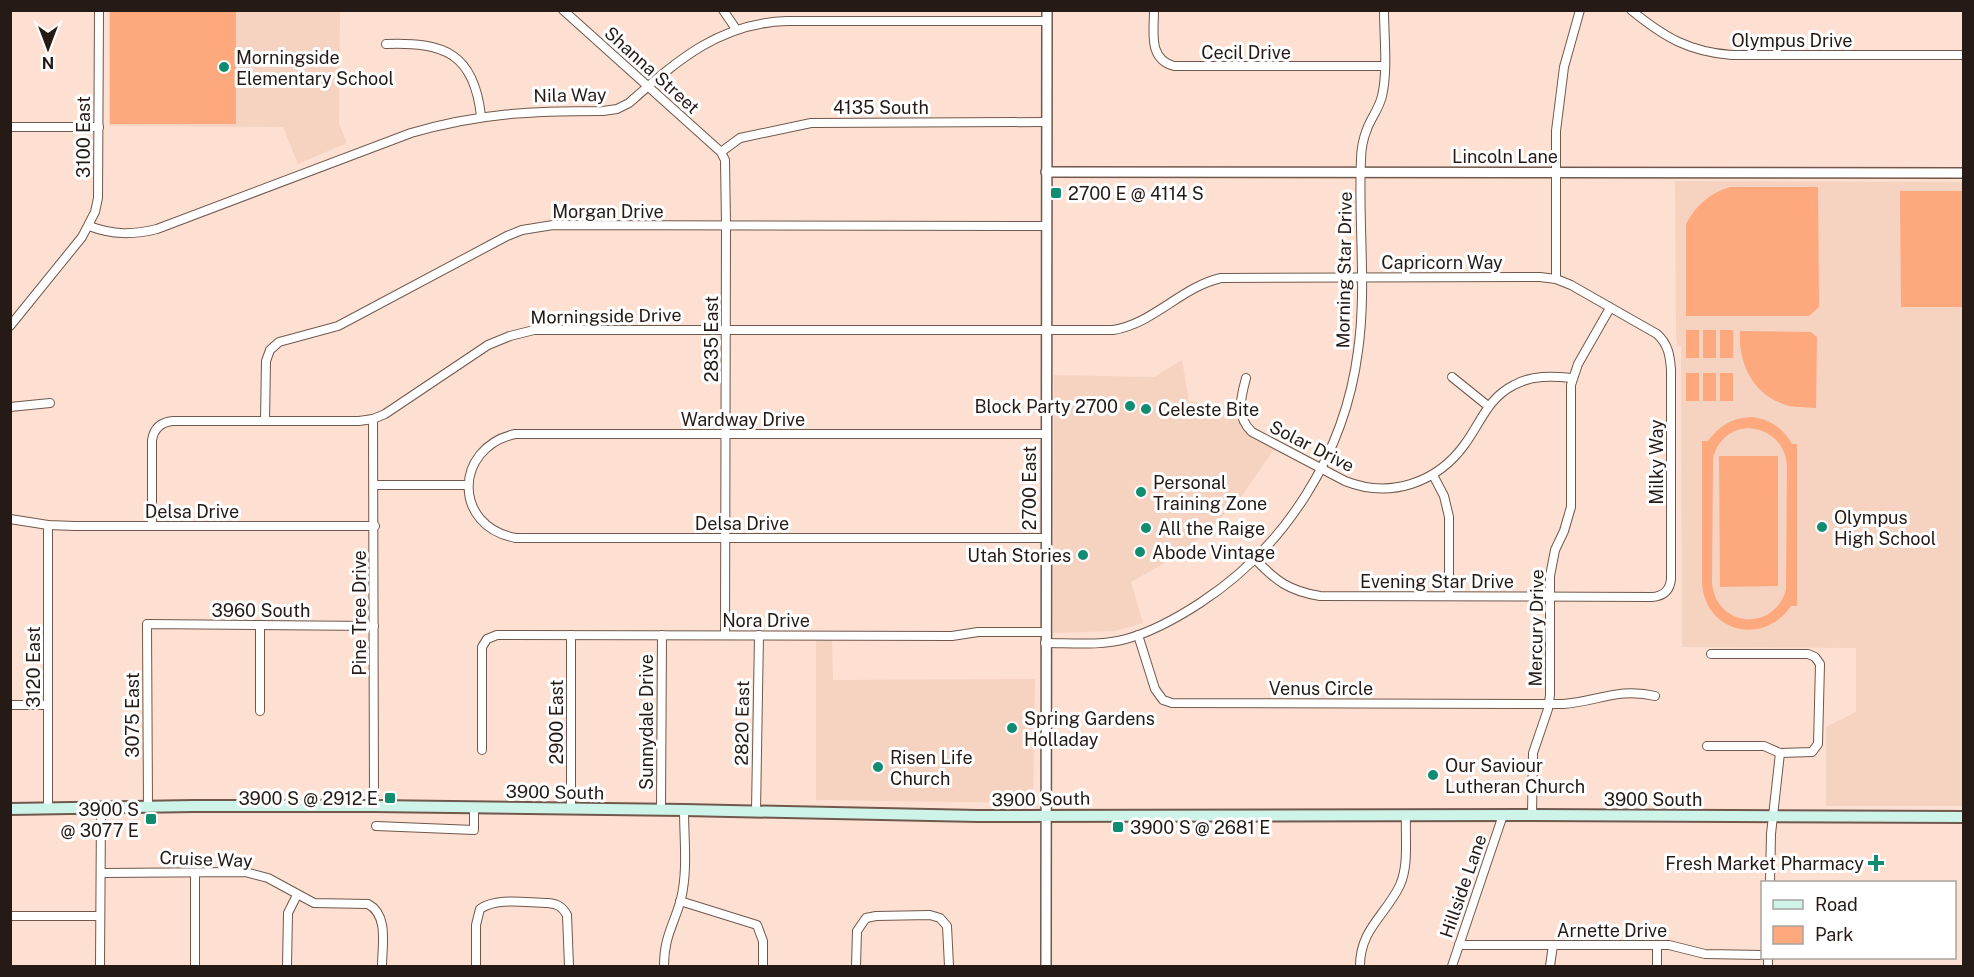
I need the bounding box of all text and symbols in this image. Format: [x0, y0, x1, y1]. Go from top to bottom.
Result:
north arrow [18, 18, 78, 78]
street label: Shanna Street [600, 22, 704, 118]
street label: Olympus Drive [1731, 30, 1853, 51]
street label: Cecil Drive [1201, 42, 1291, 63]
place label: Morningside Elementary School [236, 47, 394, 89]
text: N [42, 53, 54, 72]
marker: Morningside Elementary School [217, 60, 231, 74]
street label: Nila Way [533, 84, 607, 106]
street label: 3100 East [73, 96, 94, 178]
street label: 4135 South [833, 97, 929, 118]
street label: Lincoln Lane [1452, 146, 1558, 167]
place label: 2700 E @ 4114 S [1068, 183, 1204, 204]
marker: 2700 E @ 4114 S [1049, 186, 1063, 200]
street label: Morning Star Drive [1332, 191, 1356, 349]
street label: Morgan Drive [552, 201, 664, 222]
street label: Capricorn Way [1381, 252, 1503, 273]
street label: 2835 East [701, 296, 722, 382]
street label: Morningside Drive [530, 304, 682, 328]
place label: Block Party 2700 [975, 396, 1118, 417]
marker: Block Party 2700 [1123, 399, 1137, 413]
place label: Celeste Bite [1158, 399, 1259, 420]
marker: Celeste Bite [1139, 402, 1153, 416]
street label: Wardway Drive [681, 409, 805, 430]
street label: Solar Drive [1266, 416, 1358, 476]
street label: Milky Way [1646, 419, 1667, 505]
street label: 2700 East [1019, 446, 1040, 530]
place label: Personal Training Zone [1153, 472, 1267, 514]
marker: Personal Training Zone [1134, 485, 1148, 499]
street label: Delsa Drive [145, 501, 239, 522]
place label: Olympus High School [1834, 507, 1936, 549]
street label: Delsa Drive [695, 513, 789, 534]
place label: All the Raige [1158, 518, 1265, 539]
marker: Olympus High School [1815, 520, 1829, 534]
marker: All the Raige [1139, 521, 1153, 535]
place label: Abode Vintage [1152, 542, 1275, 563]
place label: Utah Stories [967, 545, 1071, 566]
marker: Abode Vintage [1133, 545, 1147, 559]
marker: Utah Stories [1076, 548, 1090, 562]
street label: Pine Tree Drive [349, 550, 370, 676]
street label: Mercury Drive [1524, 569, 1548, 687]
street label: Evening Star Drive [1360, 571, 1514, 592]
street label: 3960 South [212, 600, 310, 621]
street label: Nora Drive [722, 610, 810, 631]
street label: 3120 East [23, 626, 44, 708]
street label: Sunnydale Drive [636, 654, 657, 790]
street label: 3075 East [122, 672, 143, 758]
street label: Venus Circle [1269, 678, 1373, 699]
street label: 2900 East [546, 680, 567, 764]
street label: 2820 East [731, 680, 753, 766]
place label: Spring Gardens Holladay [1024, 708, 1155, 750]
marker: Spring Gardens Holladay [1005, 721, 1019, 735]
place label: Risen Life Church [890, 747, 973, 789]
place label: Our Saviour Lutheran Church [1445, 755, 1585, 797]
marker: Risen Life Church [871, 760, 885, 774]
marker: Our Saviour Lutheran Church [1426, 768, 1440, 782]
street label: 3900 South [505, 781, 605, 803]
place label: 3900 S @ 2912 E [238, 788, 378, 809]
street label: 3900 South [991, 788, 1091, 810]
street label: 3900 South [1604, 789, 1702, 810]
marker: 3900 S @ 2912 E [383, 791, 397, 805]
place label: 3900 S @ 3077 E [60, 799, 139, 841]
marker: 3900 S @ 3077 E [144, 812, 158, 826]
place label: 3900 S @ 2681 E [1130, 817, 1270, 838]
marker: 3900 S @ 2681 E [1111, 820, 1125, 834]
street label: Hillside Lane [1435, 831, 1491, 941]
street label: Cruise Way [159, 847, 253, 871]
place label: Fresh Market Pharmacy [1665, 853, 1864, 874]
marker: Fresh Market Pharmacy [1869, 856, 1883, 870]
legend [1761, 881, 1956, 959]
text: Road [1815, 894, 1858, 915]
street label: Arnette Drive [1557, 920, 1667, 941]
text: Park [1815, 924, 1853, 945]

